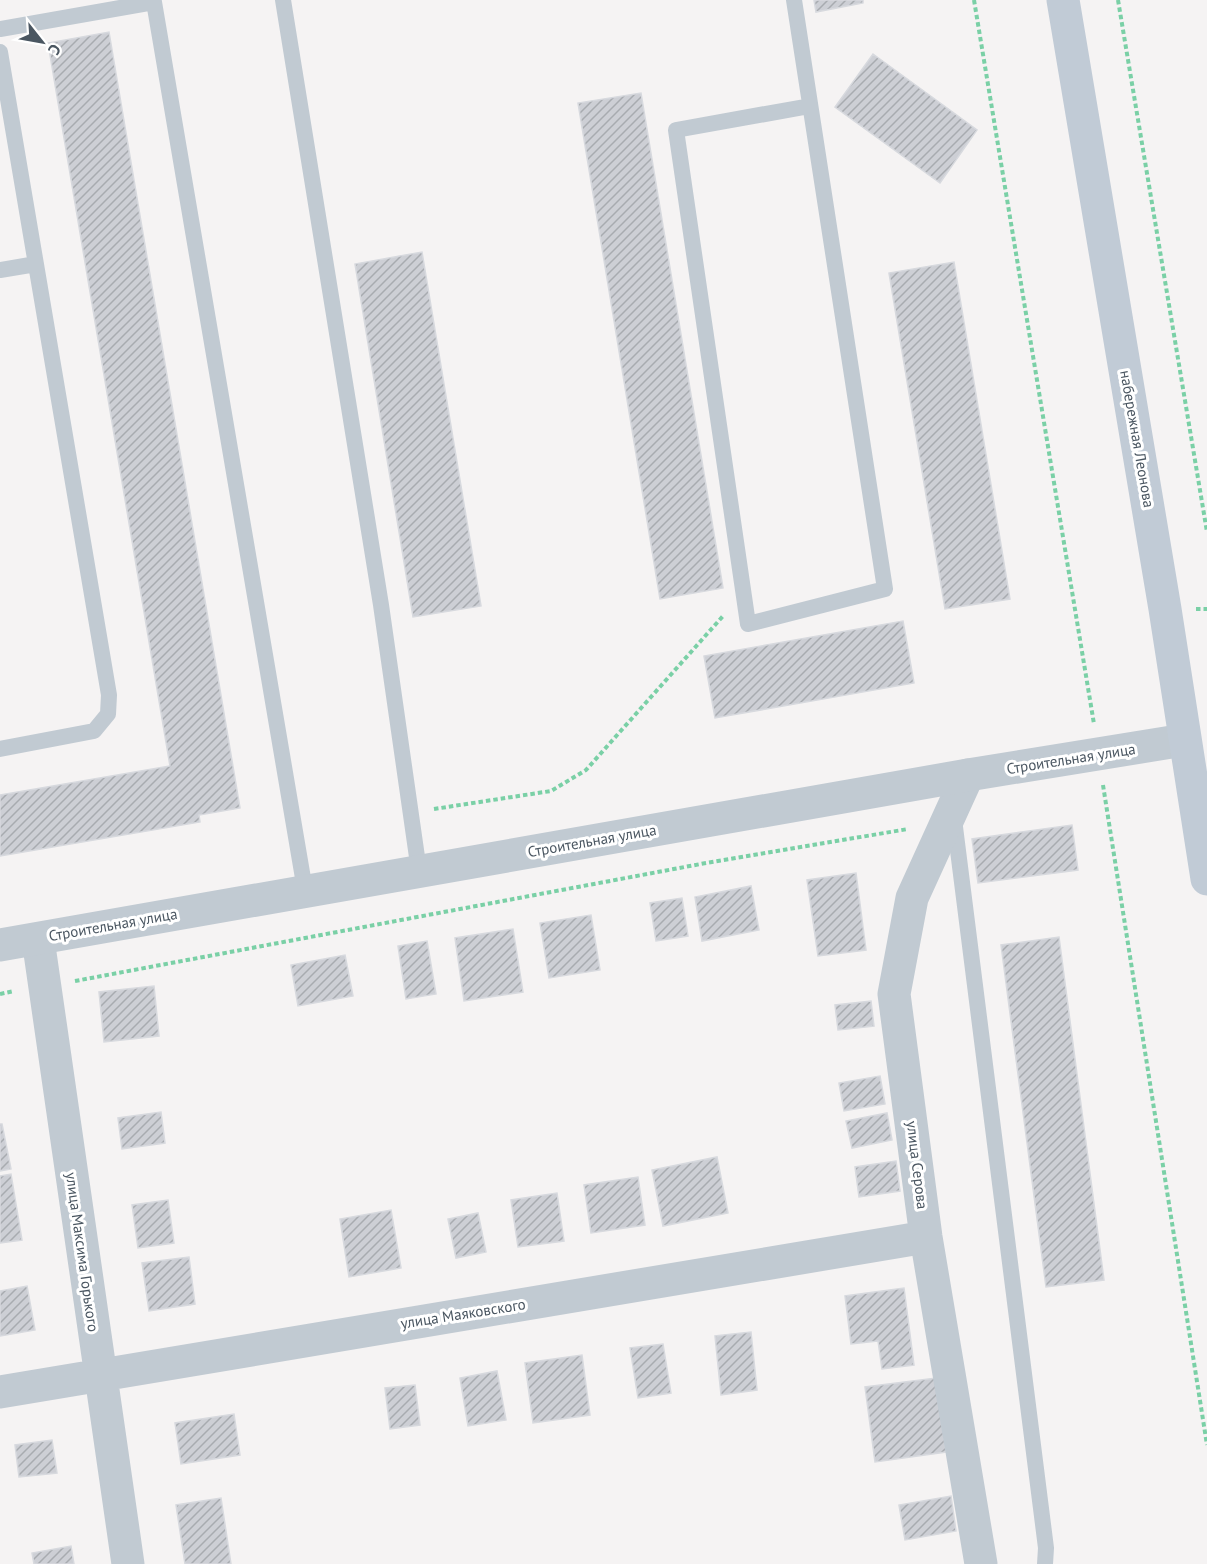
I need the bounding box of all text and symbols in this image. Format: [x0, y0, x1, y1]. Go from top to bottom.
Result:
north arrow [12, 12, 72, 72]
text: С [44, 41, 66, 59]
street label: набережная Леонова [1116, 369, 1159, 509]
street label: Строительная улица [1005, 739, 1137, 778]
street label: Строительная улица [526, 820, 658, 861]
street label: Строительная улица [47, 904, 179, 945]
street label: улица Серова [903, 1120, 932, 1210]
street label: улица Максима Горького [62, 1171, 103, 1333]
street label: улица Маяковского [399, 1294, 527, 1333]

